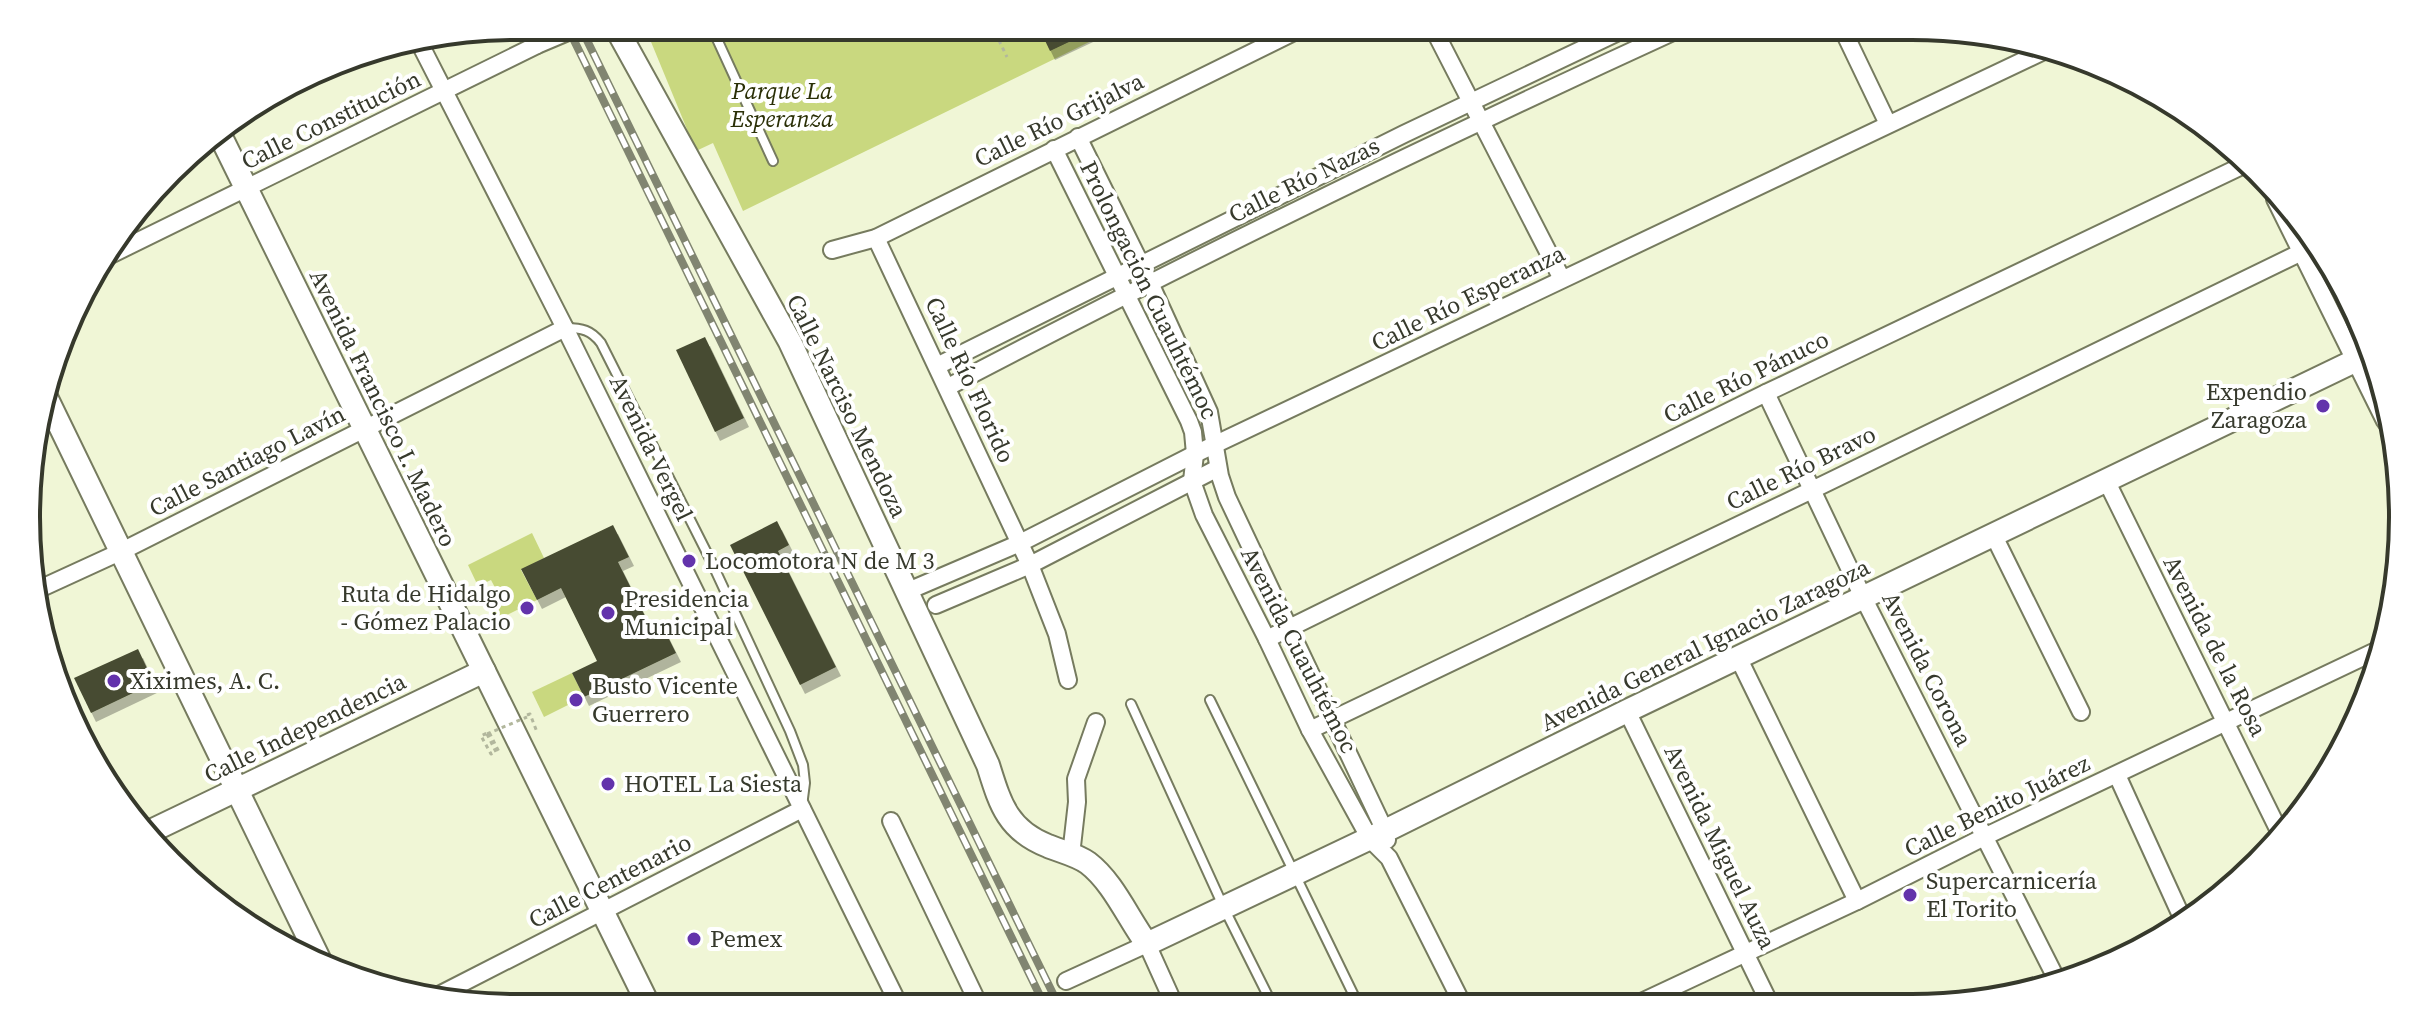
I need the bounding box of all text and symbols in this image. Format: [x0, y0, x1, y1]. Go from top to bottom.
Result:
street label: Calle Constitución [236, 62, 426, 177]
street label: Calle Río Grijalva [969, 64, 1150, 175]
park label: Parque La Esperanza [730, 74, 834, 135]
street label: Calle Río Nazas [1223, 129, 1385, 230]
street label: Prolongación Cuauhtémoc [1072, 155, 1227, 425]
street label: Calle Río Esperanza [1365, 236, 1571, 359]
street label: Avenida Francisco I. Madero [302, 264, 465, 552]
street label: Calle Narciso Mendoza [779, 289, 916, 524]
street label: Calle Río Florido [918, 292, 1023, 468]
street label: Calle Río Pánuco [1658, 322, 1834, 431]
street label: Avenida Vergel [602, 369, 701, 526]
place label: Expendio Zaragoza [2206, 375, 2308, 436]
street label: Calle Santiago Lavín [143, 397, 351, 524]
marker: Expendio Zaragoza [2314, 397, 2332, 415]
street label: Calle Río Bravo [1720, 417, 1881, 518]
street label: Avenida Cuauhtémoc [1233, 541, 1366, 758]
place label: Locomotora N de M 3 [705, 544, 935, 577]
street label: Avenida General Ignacio Zaragoza [1535, 550, 1876, 739]
street label: Avenida de la Rosa [2156, 550, 2276, 742]
marker: Locomotora N de M 3 [680, 552, 698, 570]
place label: Ruta de Hidalgo - Gómez Palacio [340, 577, 511, 638]
place label: Presidencia Municipal [624, 582, 750, 643]
street label: Avenida Corona [1874, 586, 1981, 752]
marker: Ruta de Hidalgo - Gómez Palacio [518, 599, 536, 617]
marker: Presidencia Municipal [599, 604, 617, 622]
place label: Xiximes, A. C. [130, 664, 280, 697]
street label: Calle Independencia [198, 664, 412, 791]
place label: Busto Vicente Guerrero [592, 669, 738, 730]
marker: Xiximes, A. C. [105, 672, 123, 690]
marker: Busto Vicente Guerrero [567, 691, 585, 709]
street label: Avenida Miguel Auza [1657, 739, 1785, 955]
street label: Calle Benito Juárez [1899, 746, 2095, 865]
place label: HOTEL La Siesta [624, 767, 803, 800]
marker: HOTEL La Siesta [599, 775, 617, 793]
street label: Calle Centenario [523, 825, 697, 936]
place label: Supercarnicería El Torito [1926, 864, 2098, 925]
marker: Supercarnicería El Torito [1901, 886, 1919, 904]
place label: Pemex [710, 922, 783, 955]
marker: Pemex [685, 930, 703, 948]

